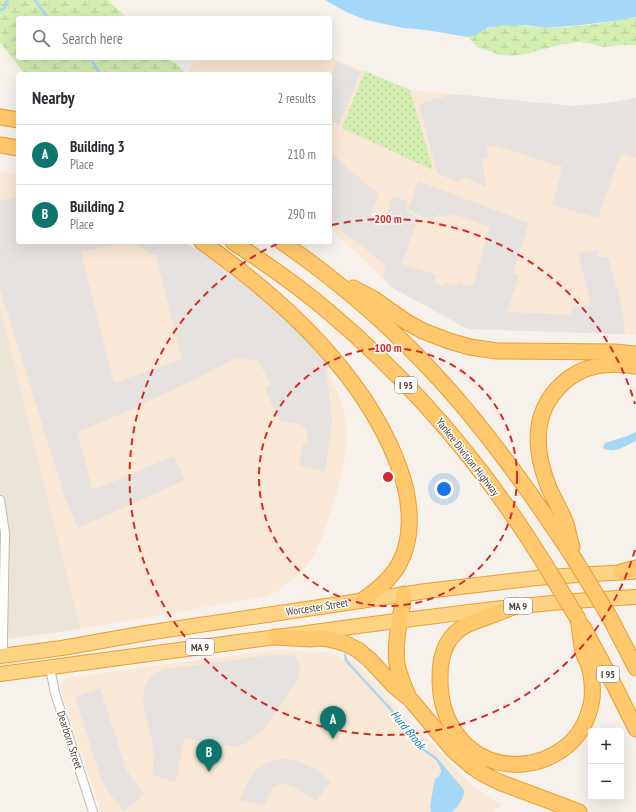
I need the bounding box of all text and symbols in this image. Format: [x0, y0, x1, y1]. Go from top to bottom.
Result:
search box [16, 16, 332, 60]
icon: search [30, 27, 52, 49]
text: Search here [62, 29, 123, 48]
text: Nearby [32, 87, 75, 109]
text: 2 results [277, 90, 316, 107]
text: Building 3 [70, 137, 125, 156]
text: A [42, 146, 48, 163]
text: 210 m [287, 146, 316, 163]
text: Place [70, 156, 94, 173]
text: Building 2 [70, 197, 125, 216]
text: B [42, 206, 48, 223]
text: 290 m [287, 206, 316, 223]
text: 200 m [374, 211, 402, 226]
text: Place [70, 216, 94, 233]
text: 100 m [374, 340, 402, 355]
road number: I 95 [395, 377, 417, 393]
street label: Yankee Division Highway [433, 415, 503, 499]
centre of rings [381, 470, 395, 484]
your location [434, 479, 454, 499]
street label: Worcester Street [285, 595, 349, 619]
road number: MA 9 [504, 598, 532, 614]
road number: MA 9 [186, 639, 214, 655]
road number: I 95 [597, 666, 619, 682]
pin: A [320, 706, 346, 739]
water label: Hurd Brook [388, 707, 430, 753]
street label: Dearborn Street [54, 709, 86, 771]
map controls [588, 728, 624, 800]
button: + [588, 728, 624, 764]
pin: B [196, 739, 222, 772]
button: − [588, 764, 624, 800]

